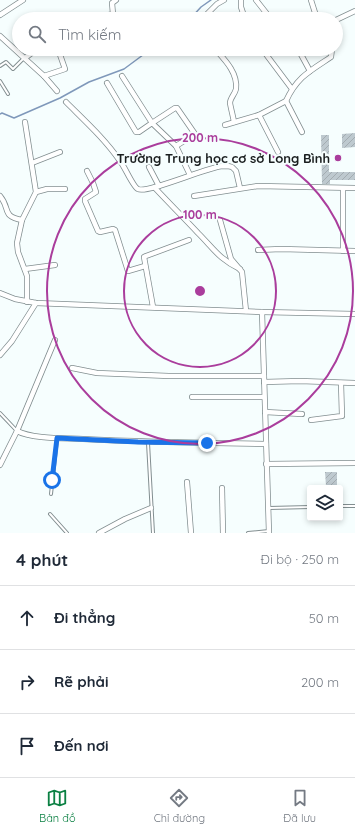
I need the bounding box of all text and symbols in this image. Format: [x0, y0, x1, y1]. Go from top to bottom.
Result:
search box [12, 12, 343, 56]
icon: search [26, 23, 48, 45]
text: Tìm kiếm [58, 25, 121, 44]
text: 200 m [182, 130, 218, 145]
place label: Trường Trung học cơ sở Long Bình [117, 150, 330, 166]
marker: Trường Trung học cơ sở Long Bình [333, 153, 343, 163]
text: 100 m [183, 207, 217, 222]
centre of rings [193, 284, 207, 298]
route end [198, 434, 216, 452]
route start [43, 471, 61, 489]
map controls [307, 485, 343, 521]
button: layers [307, 485, 343, 521]
text: 4 phút [16, 549, 68, 570]
text: Đi bộ · 250 m [261, 551, 339, 567]
icon: ahead [16, 607, 38, 629]
text: Đi thẳng [54, 608, 115, 627]
text: 50 m [309, 610, 339, 626]
icon: right [16, 671, 38, 693]
text: Rẽ phải [54, 672, 108, 691]
text: 200 m [301, 674, 339, 690]
icon: arrive [16, 735, 38, 757]
text: Đến nơi [54, 736, 109, 755]
tab: Bản đồ [39, 787, 76, 825]
tab: Chỉ đường [154, 787, 205, 825]
tab: Đã lưu [283, 787, 316, 825]

